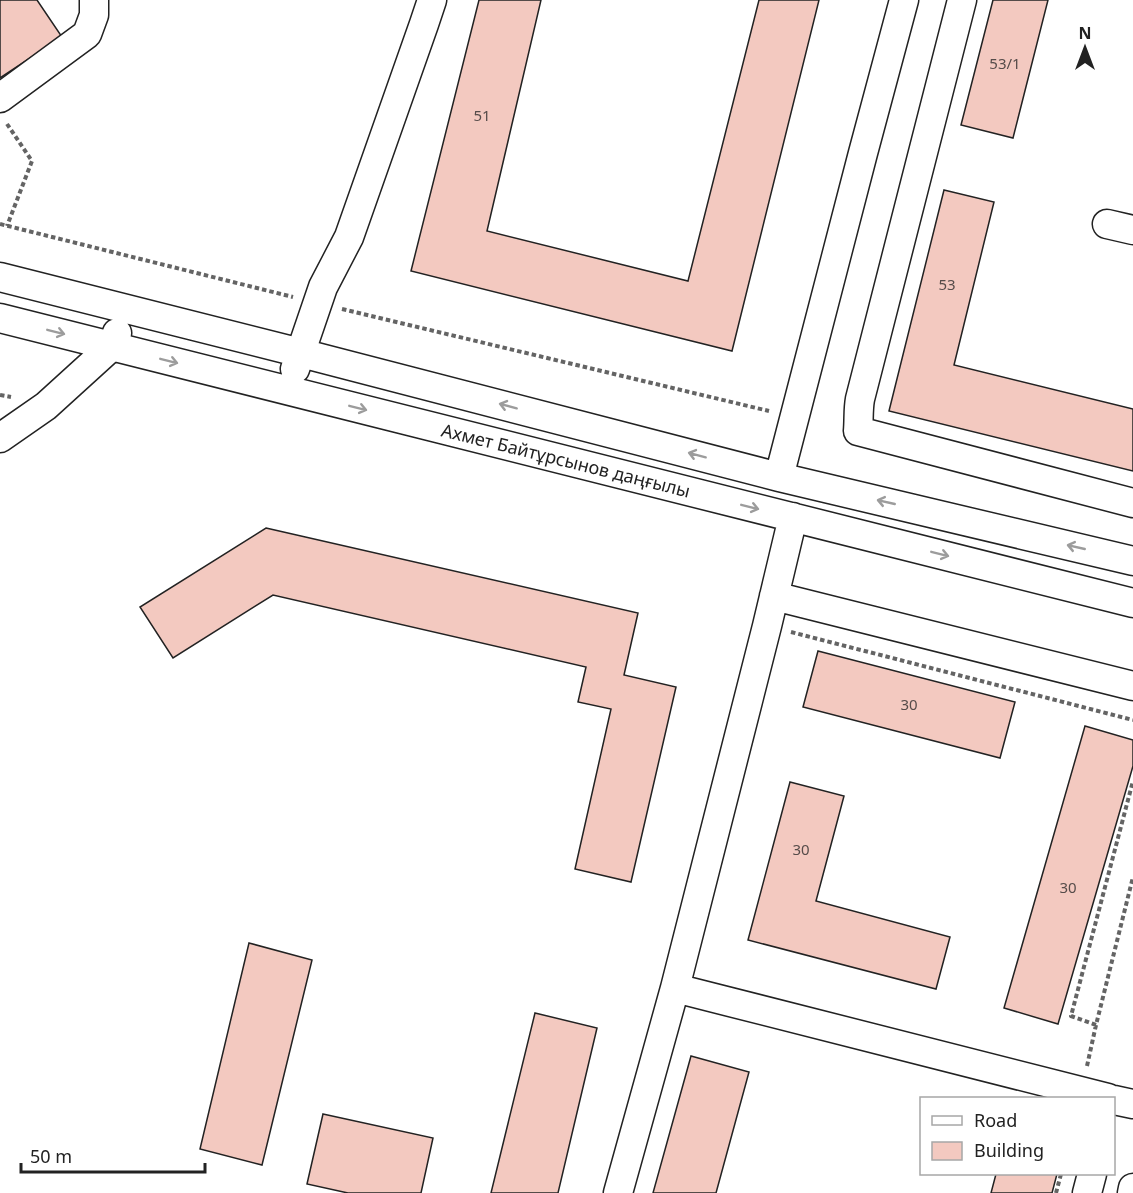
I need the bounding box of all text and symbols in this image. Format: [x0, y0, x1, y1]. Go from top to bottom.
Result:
north arrow [1055, 18, 1115, 78]
text: N [1078, 22, 1092, 44]
house number: 53/1 [989, 53, 1021, 73]
house number: 51 [473, 105, 491, 125]
house number: 53 [938, 274, 956, 294]
one-way arrow [46, 327, 65, 338]
one-way arrow [159, 355, 178, 367]
one-way arrow [499, 400, 518, 412]
one-way arrow [348, 403, 367, 414]
street label: Ахмет Байтұрсынов даңғылы [439, 417, 693, 503]
one-way arrow [688, 449, 707, 461]
one-way arrow [877, 496, 896, 508]
one-way arrow [741, 501, 760, 513]
one-way arrow [1067, 541, 1086, 553]
one-way arrow [930, 549, 949, 561]
house number: 30 [900, 694, 918, 714]
house number: 30 [792, 839, 810, 859]
house number: 30 [1059, 877, 1077, 897]
legend [920, 1097, 1115, 1175]
text: Road [974, 1108, 1017, 1132]
scale bar [21, 1136, 206, 1174]
text: Building [974, 1138, 1044, 1162]
text: 50 m [30, 1144, 72, 1168]

